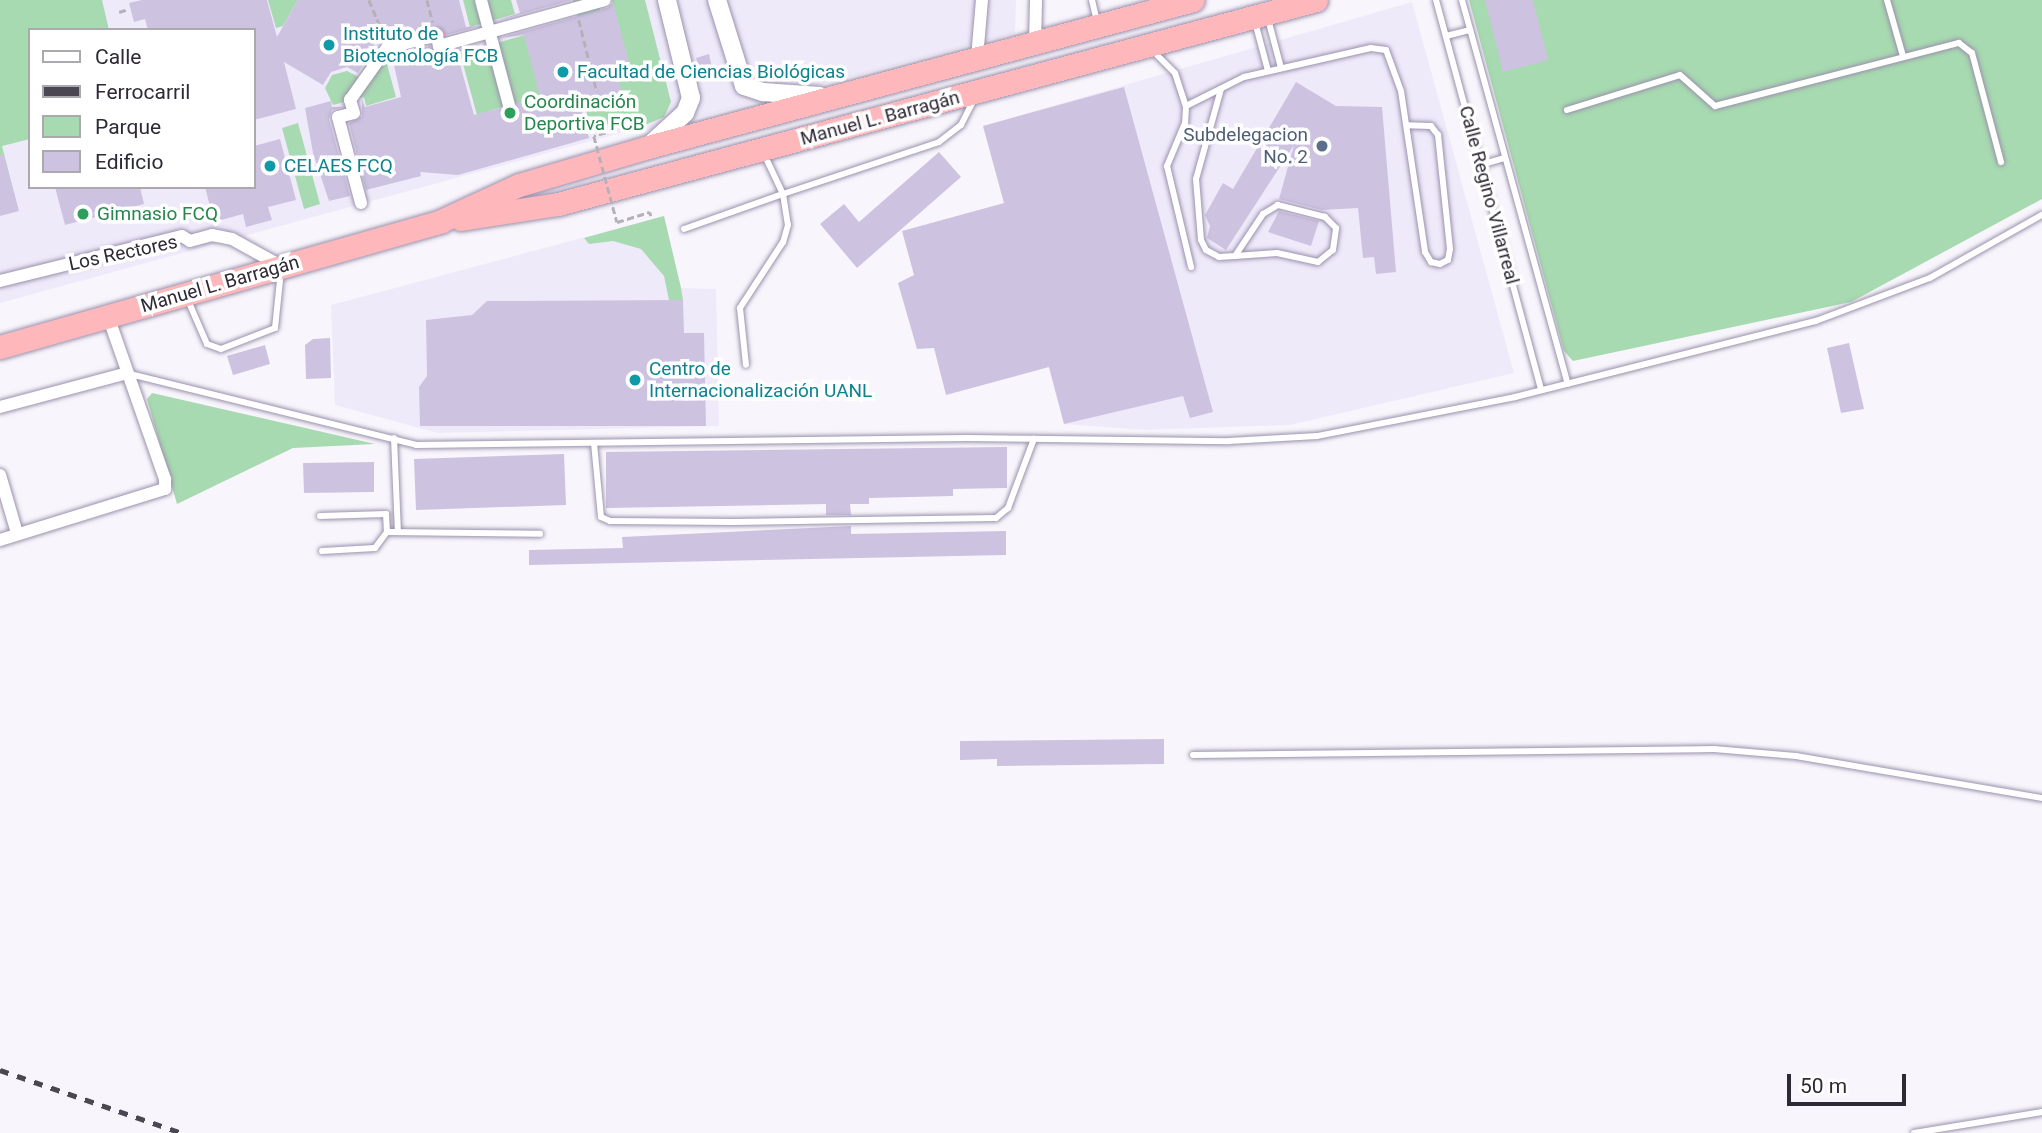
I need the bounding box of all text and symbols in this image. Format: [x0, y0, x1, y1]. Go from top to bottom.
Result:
place label: Instituto de Biotecnología FCB [343, 23, 498, 67]
legend [28, 28, 256, 189]
marker: Instituto de Biotecnología FCB [321, 37, 337, 53]
text: Calle [95, 45, 141, 69]
place label: Facultad de Ciencias Biológicas [577, 61, 845, 83]
marker: Facultad de Ciencias Biológicas [555, 64, 571, 80]
text: Ferrocarril [95, 80, 190, 104]
street label: Manuel L. Barragán [798, 86, 962, 150]
place label: Coordinación Deportiva FCB [524, 91, 645, 135]
street label: Calle Regino Villarreal [1454, 103, 1524, 287]
marker: Coordinación Deportiva FCB [502, 105, 518, 121]
text: Parque [95, 115, 161, 139]
place label: Subdelegacion No. 2 [1183, 124, 1308, 168]
marker: Subdelegacion No. 2 [1314, 138, 1330, 154]
text: Edificio [95, 150, 163, 174]
place label: CELAES FCQ [284, 155, 393, 177]
marker: CELAES FCQ [262, 158, 278, 174]
place label: Gimnasio FCQ [97, 203, 218, 225]
marker: Gimnasio FCQ [75, 206, 91, 222]
street label: Los Rectores [67, 230, 179, 276]
street label: Manuel L. Barragán [138, 250, 302, 318]
place label: Centro de Internacionalización UANL [649, 358, 872, 402]
marker: Centro de Internacionalización UANL [627, 372, 643, 388]
scale bar [1790, 1060, 1909, 1104]
text: 50 m [1800, 1074, 1847, 1098]

